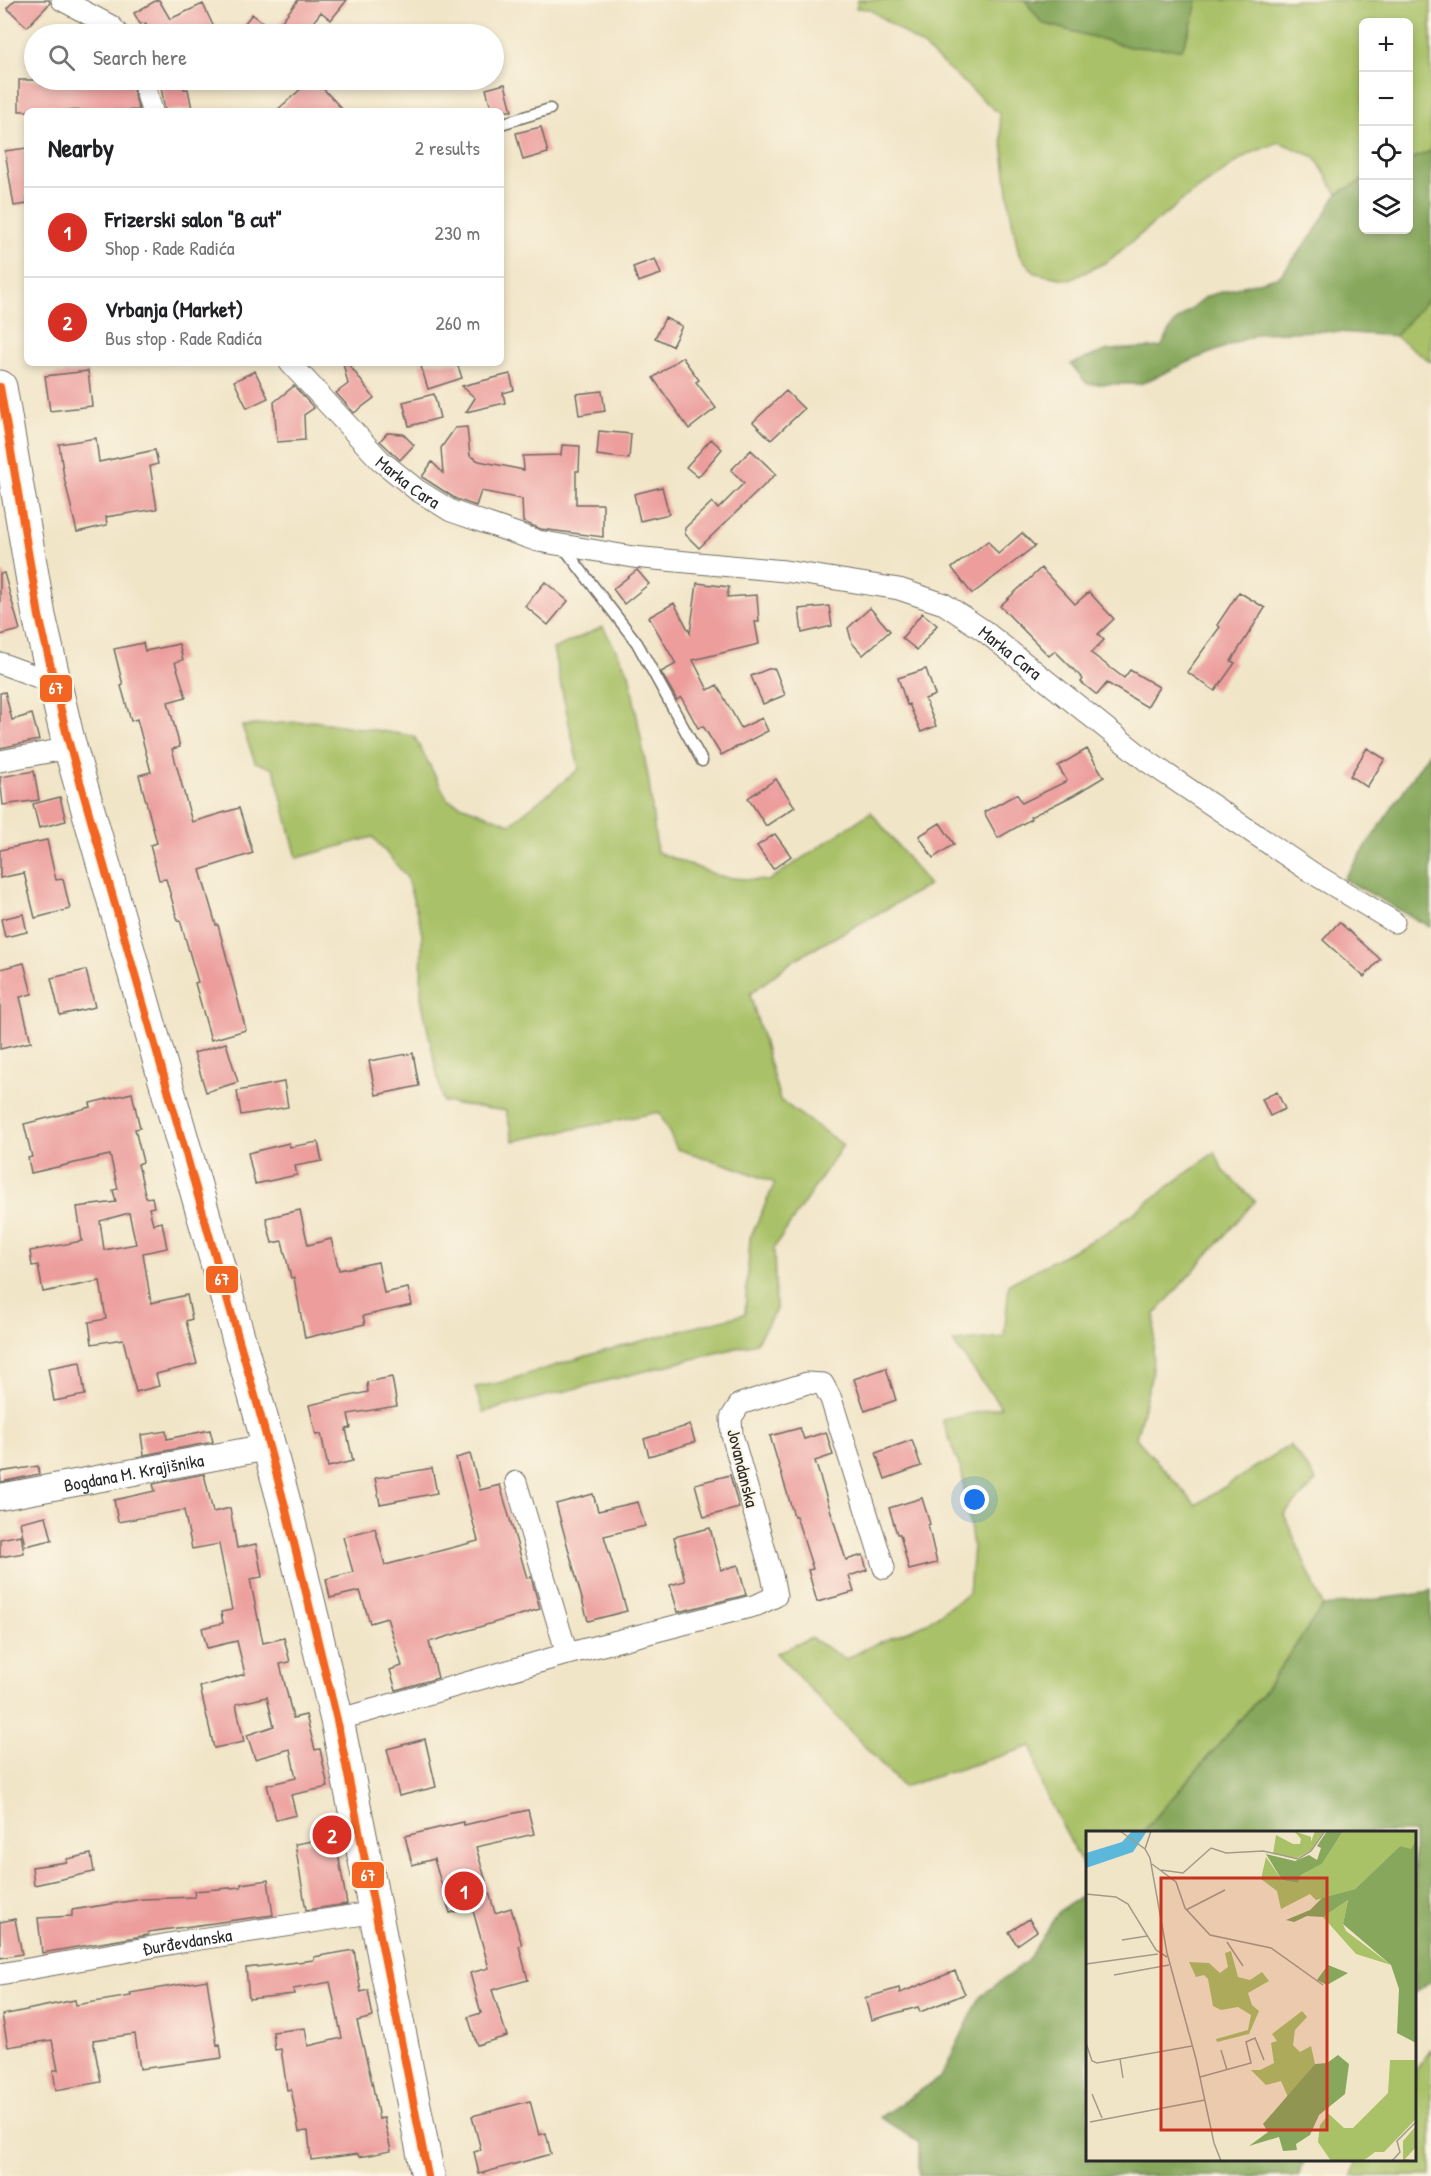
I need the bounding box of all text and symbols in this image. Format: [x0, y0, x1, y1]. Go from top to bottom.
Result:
map controls [1359, 18, 1413, 234]
button: + [1359, 18, 1413, 72]
search box [24, 24, 504, 90]
icon: search [45, 41, 78, 74]
text: Search here [93, 42, 187, 72]
button: − [1359, 72, 1413, 126]
button: locate [1359, 126, 1413, 180]
text: Nearby [48, 130, 114, 165]
text: 2 results [415, 134, 480, 161]
button: layers [1359, 180, 1413, 234]
text: Frizerski salon "B cut" [105, 204, 282, 234]
text: 1 [64, 219, 71, 246]
text: 230 m [435, 219, 480, 246]
text: Shop · Rade Radića [105, 234, 234, 261]
text: Vrbanja (Market) [105, 294, 243, 324]
text: 2 [63, 309, 72, 336]
text: 260 m [436, 309, 480, 336]
text: Bus stop · Rade Radića [105, 324, 262, 351]
street label: Marka Cara [371, 449, 445, 514]
street label: Marka Cara [974, 619, 1047, 685]
line badge: 67 [39, 674, 73, 703]
text: 67 [49, 677, 63, 699]
line badge: 67 [205, 1265, 239, 1294]
text: 67 [215, 1268, 229, 1290]
street label: Jovandanska [721, 1426, 765, 1510]
street label: Bogdana M. Krajišnika [62, 1447, 206, 1497]
your location [960, 1485, 989, 1514]
pin: 2 [312, 1812, 352, 1858]
inset map [1086, 1831, 1416, 2161]
line badge: 67 [351, 1861, 385, 1889]
text: 67 [361, 1864, 375, 1886]
pin: 1 [444, 1868, 484, 1914]
street label: Đurđevdanska [140, 1922, 234, 1961]

